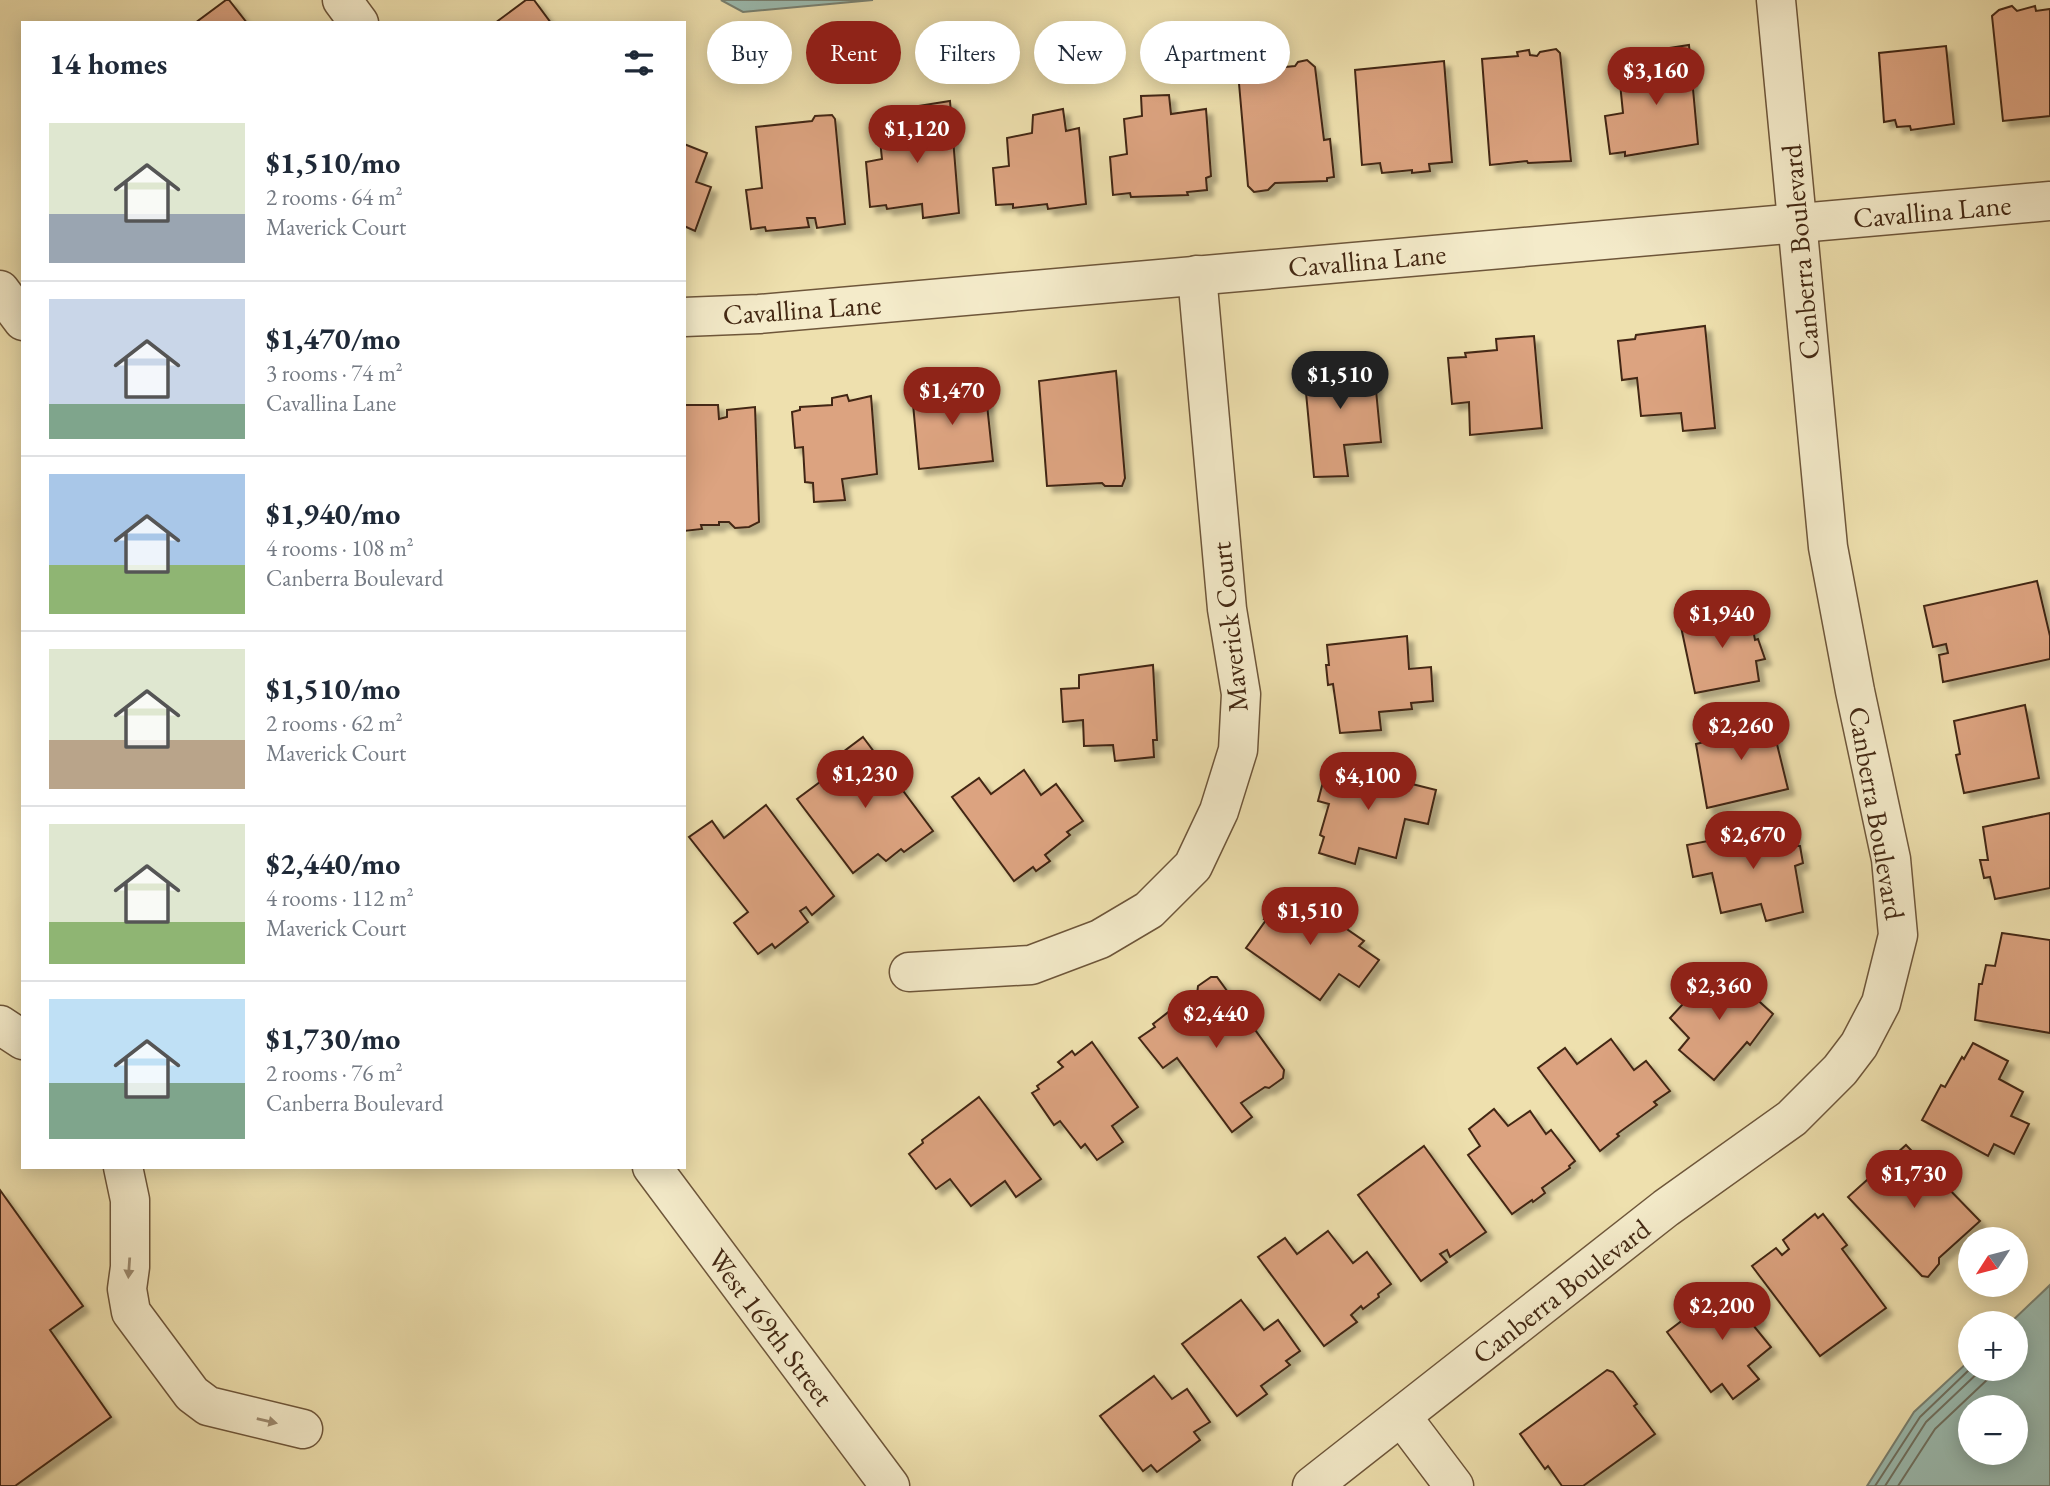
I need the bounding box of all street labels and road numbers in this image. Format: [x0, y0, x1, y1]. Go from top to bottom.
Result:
street label: Canberra Boulevard [1773, 142, 1827, 361]
street label: Cavallina Lane [1851, 186, 2013, 236]
street label: Cavallina Lane [1286, 235, 1448, 285]
street label: Cavallina Lane [722, 286, 882, 332]
street label: Maverick Court [1202, 540, 1256, 714]
street label: Canberra Boulevard [1841, 704, 1914, 923]
street label: Canberra Boulevard [1465, 1210, 1658, 1372]
street label: West 169th Street [700, 1241, 842, 1413]

